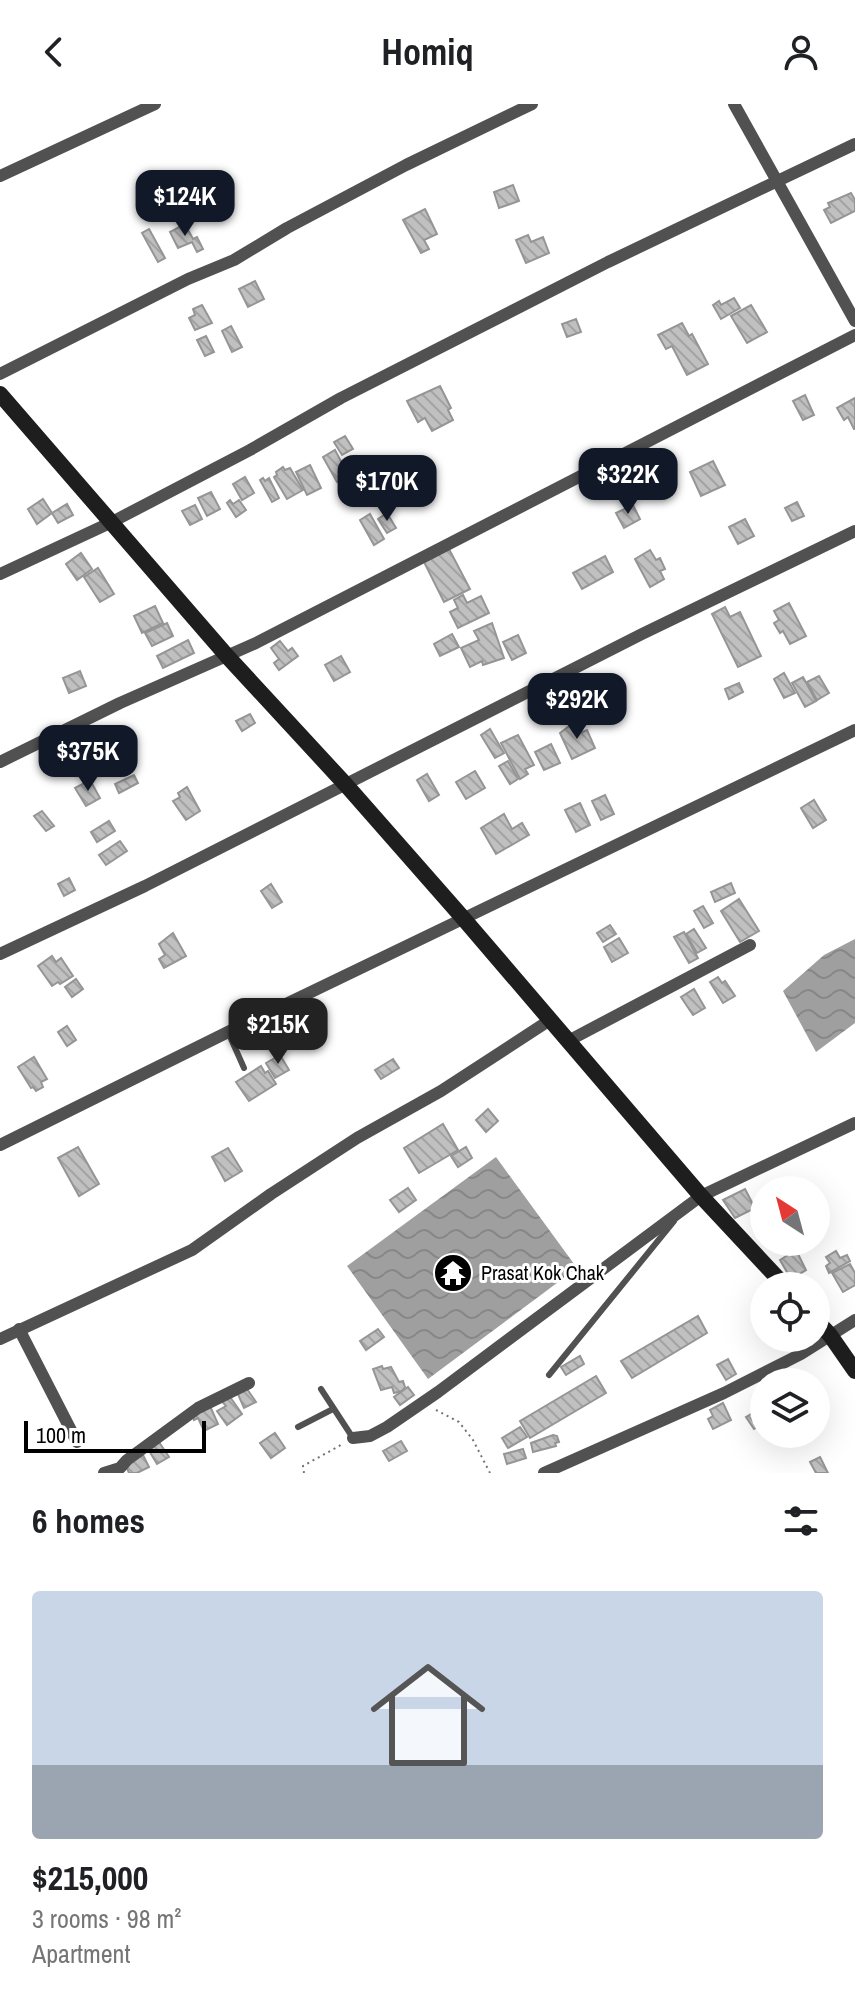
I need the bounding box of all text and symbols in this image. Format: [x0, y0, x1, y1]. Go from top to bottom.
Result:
text: Homiq [382, 28, 473, 76]
icon: back [32, 30, 76, 74]
icon: person [779, 30, 823, 74]
pin: $124K [129, 170, 241, 238]
text: $124K [154, 178, 216, 213]
pin: $322K [572, 448, 684, 516]
pin: $170K [331, 455, 443, 523]
text: $322K [597, 456, 659, 491]
text: $170K [356, 463, 418, 498]
pin: $292K [521, 673, 633, 741]
text: $292K [546, 681, 608, 716]
pin: $375K [32, 725, 144, 793]
text: $375K [57, 733, 119, 768]
pin: $215K [222, 998, 334, 1066]
text: $215K [247, 1006, 309, 1041]
north arrow [750, 1176, 830, 1256]
map controls [750, 1176, 830, 1448]
temple icon: Prasat Kok Chak [432, 1252, 474, 1294]
place label: Prasat Kok Chak [481, 1259, 605, 1286]
button: locate [750, 1272, 830, 1352]
button: layers [750, 1368, 830, 1448]
scale bar [24, 1417, 206, 1453]
text: 100 m [36, 1420, 86, 1450]
text: 6 homes [32, 1498, 145, 1544]
icon: filters [779, 1499, 823, 1543]
icon: home [356, 1643, 500, 1787]
text: $215,000 [32, 1855, 148, 1901]
text: 3 rooms · 98 m² [32, 1901, 181, 1936]
text: Apartment [32, 1936, 130, 1971]

